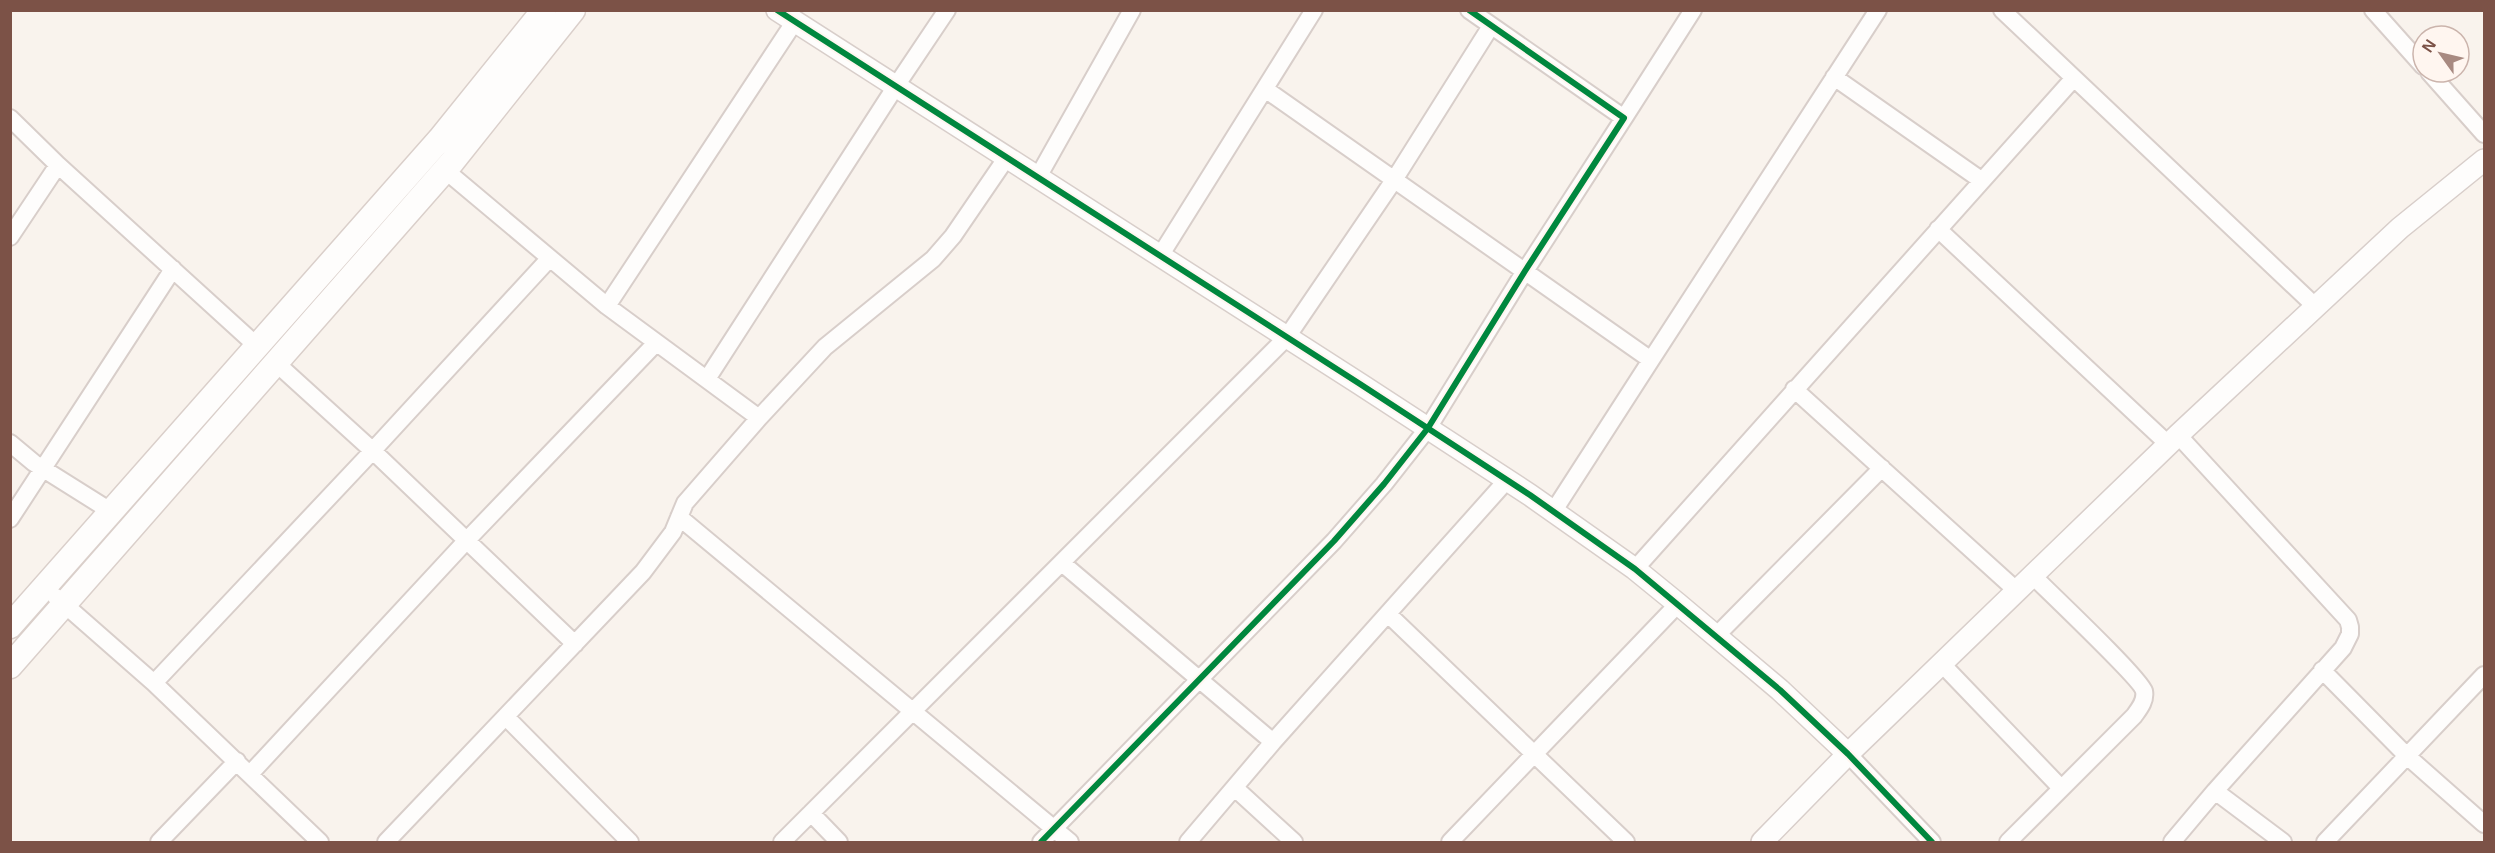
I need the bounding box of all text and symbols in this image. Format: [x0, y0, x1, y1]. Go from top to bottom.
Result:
north arrow [2411, 24, 2471, 84]
text: N [2419, 36, 2439, 55]

